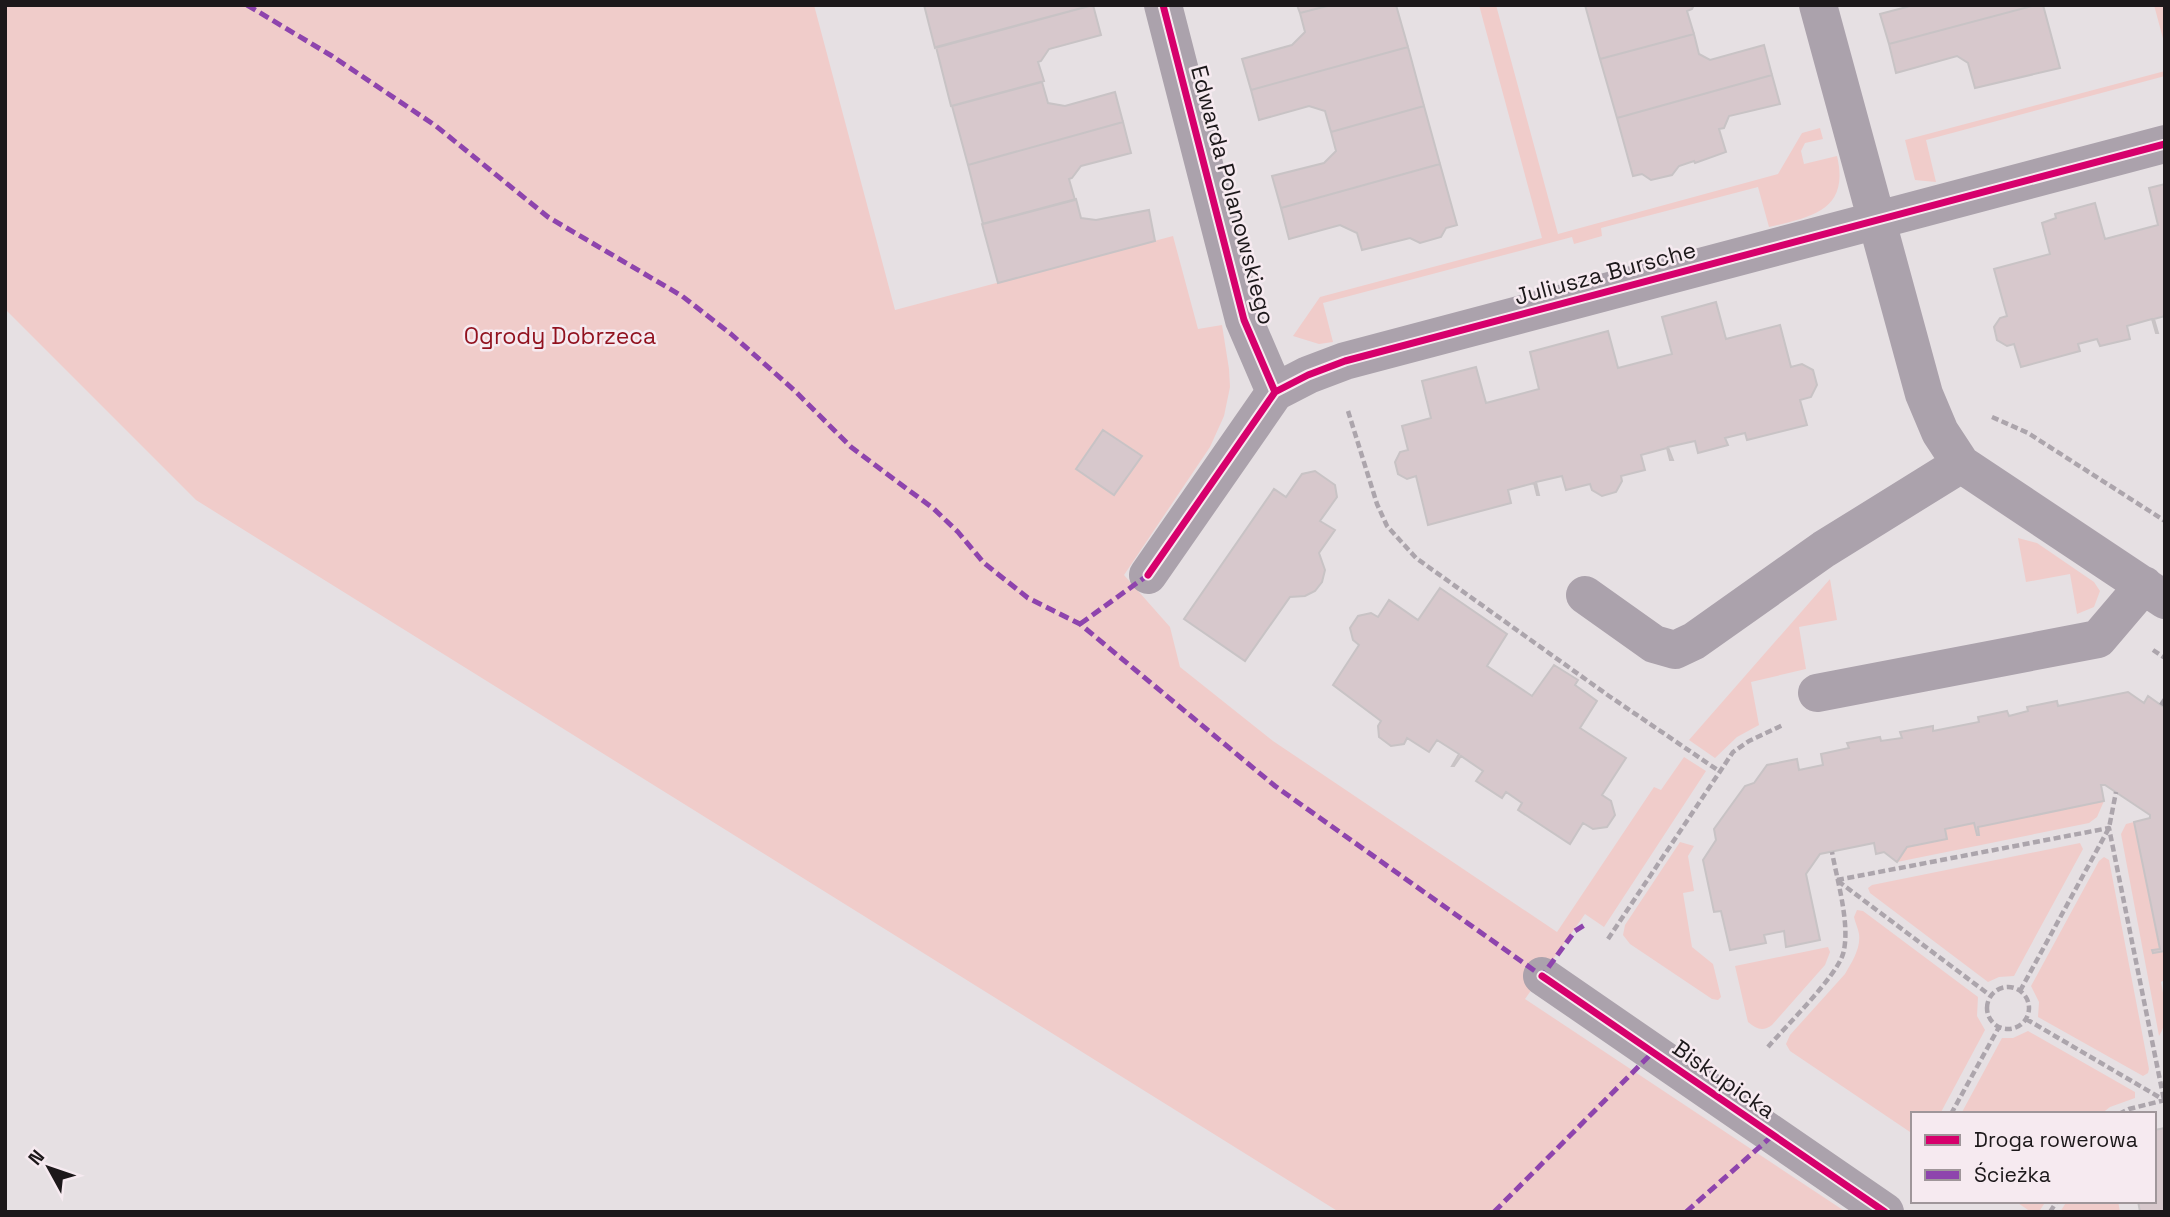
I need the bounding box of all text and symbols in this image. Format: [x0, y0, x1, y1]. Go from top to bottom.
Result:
street label: Edwarda Polanowskiego [1184, 62, 1282, 328]
street label: Juliusza Bursche [1511, 234, 1699, 312]
park label: Ogrody Dobrzeca [464, 321, 656, 351]
street label: Biskupicka [1667, 1033, 1781, 1125]
legend [1911, 1112, 2156, 1203]
text: Droga rowerowa [1974, 1126, 2138, 1153]
north arrow [14, 1133, 84, 1203]
text: N [23, 1144, 50, 1170]
text: Ścieżka [1974, 1161, 2051, 1188]

